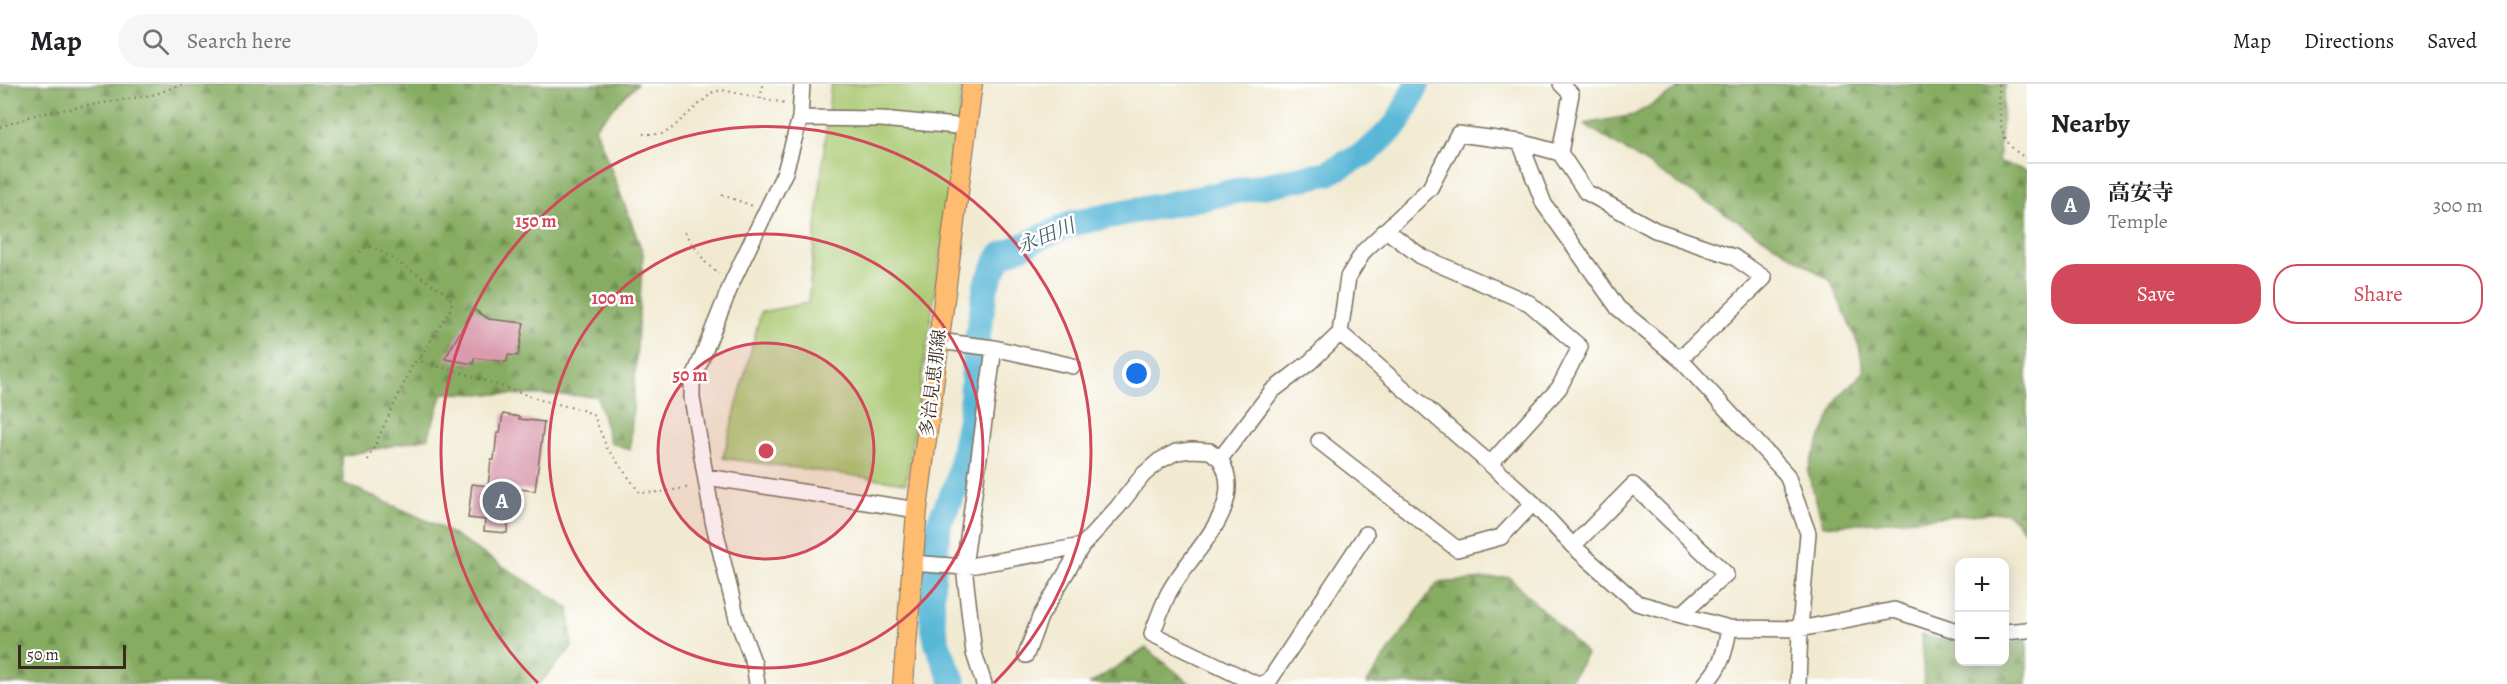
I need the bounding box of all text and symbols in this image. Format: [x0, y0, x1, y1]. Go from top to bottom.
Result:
search box [118, 14, 538, 68]
text: Map [30, 22, 82, 60]
icon: search [139, 25, 172, 58]
text: Search here [187, 26, 291, 56]
text: Map [2233, 27, 2271, 55]
text: Directions [2304, 27, 2394, 55]
text: Saved [2427, 27, 2477, 55]
text: Nearby [2051, 106, 2130, 141]
text: 高安寺 [2108, 178, 2174, 208]
text: A [2064, 192, 2077, 219]
text: 300 m [2433, 192, 2483, 219]
text: Temple [2108, 208, 2168, 235]
text: 150 m [515, 209, 557, 233]
water label: 永田川 [1013, 211, 1081, 260]
button: Save [2051, 264, 2261, 324]
button: Share [2273, 264, 2483, 324]
text: 100 m [592, 286, 634, 310]
street label: 多治見恵那線 [915, 328, 951, 438]
your location [1122, 359, 1151, 388]
text: 50 m [673, 363, 707, 387]
centre of rings [756, 441, 776, 461]
pin: A [482, 478, 522, 524]
map controls [1955, 558, 2009, 666]
button: + [1955, 558, 2009, 612]
button: − [1955, 612, 2009, 666]
scale bar [18, 642, 126, 670]
text: 50 m [27, 644, 59, 666]

